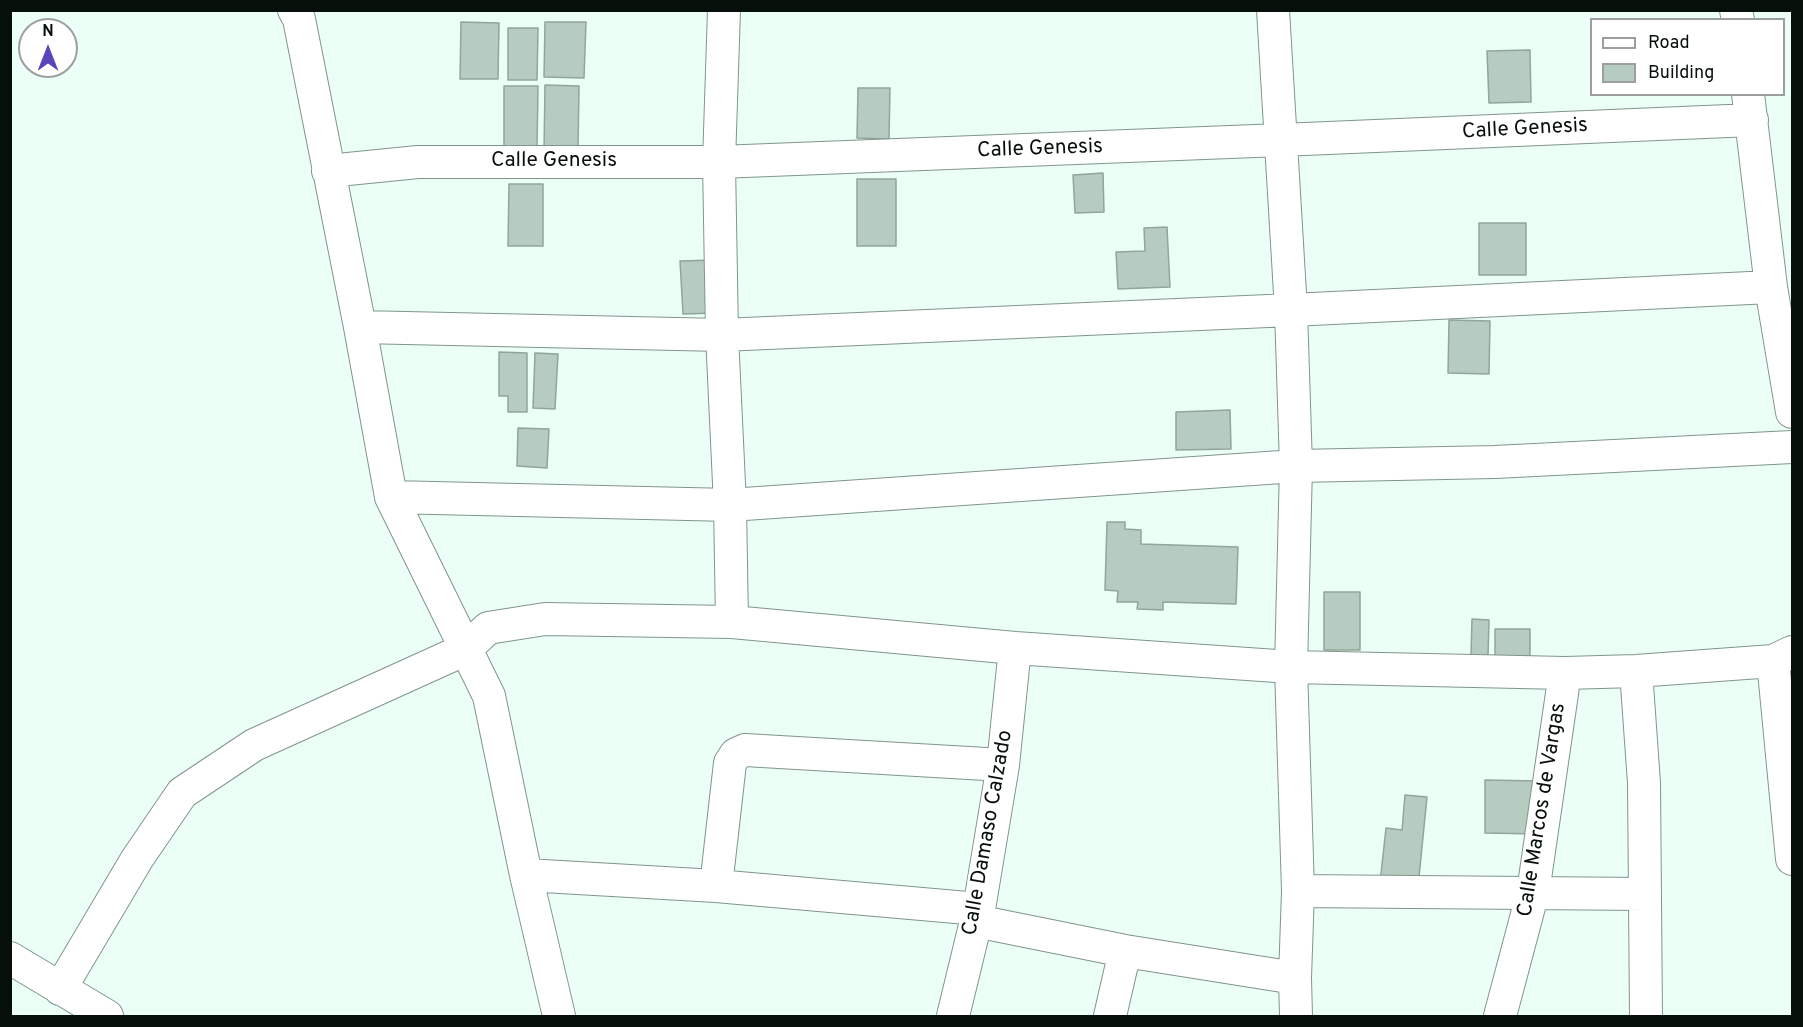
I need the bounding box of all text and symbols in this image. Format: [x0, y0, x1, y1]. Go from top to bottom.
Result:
north arrow [18, 18, 78, 78]
legend [1590, 18, 1785, 96]
text: N [42, 22, 54, 42]
text: Road [1648, 32, 1690, 55]
text: Building [1648, 62, 1714, 85]
street label: Calle Genesis [1461, 114, 1589, 146]
street label: Calle Genesis [977, 135, 1103, 165]
street label: Calle Genesis [491, 149, 617, 175]
street label: Calle Marcos de Vargas [1514, 701, 1572, 919]
street label: Calle Damaso Calzado [959, 728, 1019, 938]

